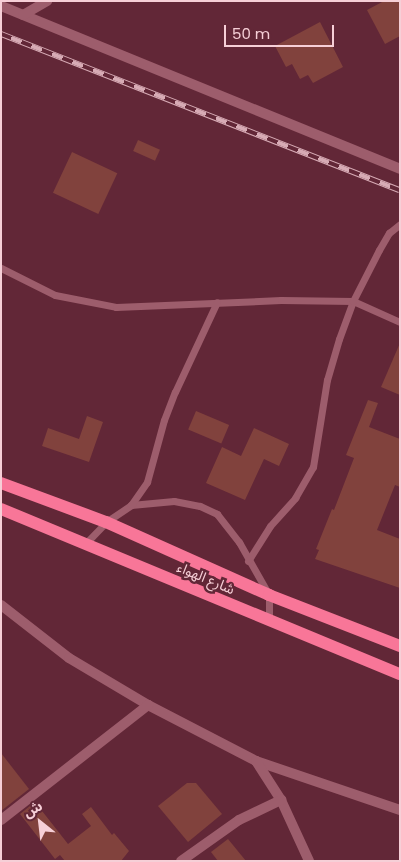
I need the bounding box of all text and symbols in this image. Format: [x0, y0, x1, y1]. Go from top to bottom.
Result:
scale bar [226, 15, 336, 47]
text: 50 m [232, 23, 270, 44]
street label: شارع الهواء [175, 558, 237, 598]
text: ش [19, 795, 46, 822]
north arrow [15, 797, 65, 847]

